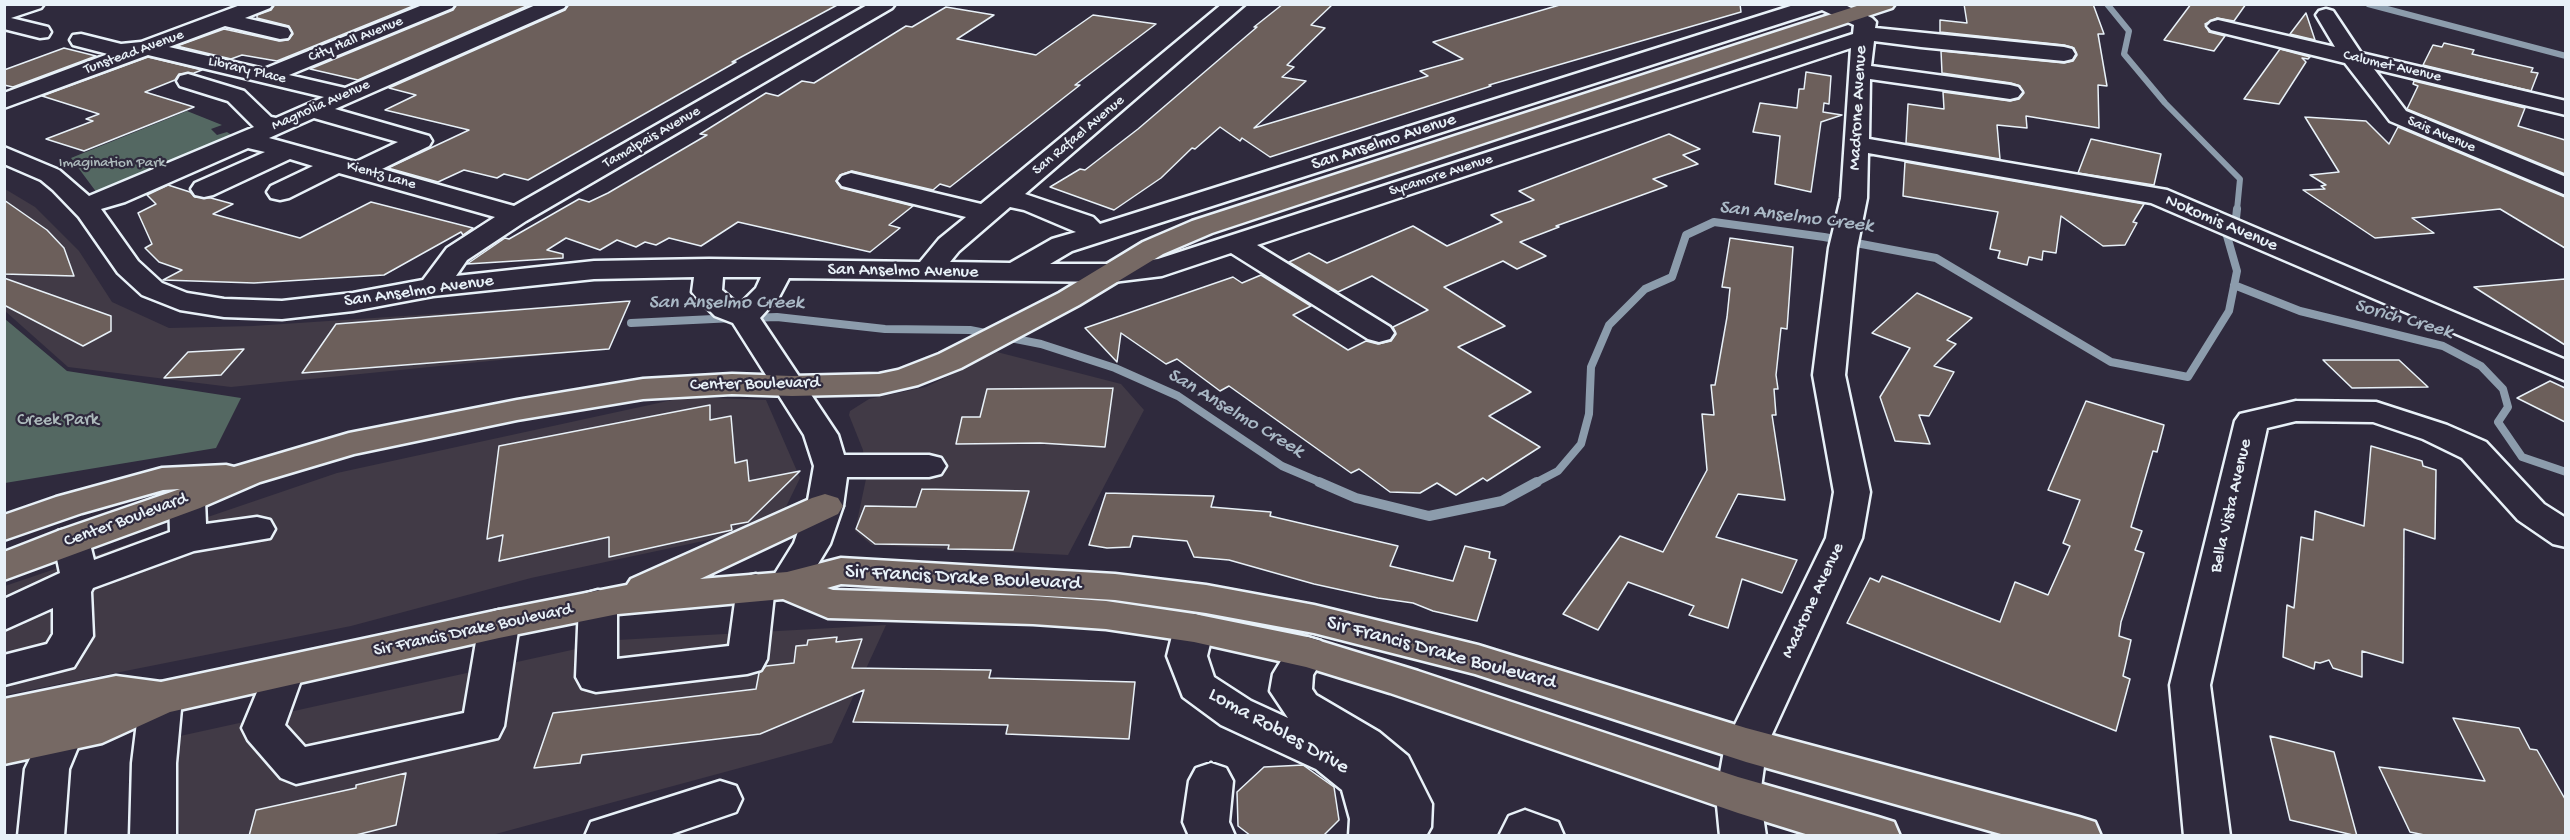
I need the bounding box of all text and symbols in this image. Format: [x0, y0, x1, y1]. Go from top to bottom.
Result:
street label: City Hall Avenue [306, 13, 406, 67]
street label: Tunstead Avenue [82, 27, 186, 79]
street label: Madrone Avenue [1845, 45, 1873, 171]
street label: Calumet Avenue [2341, 47, 2443, 87]
street label: Library Place [206, 53, 288, 89]
street label: Magnolia Avenue [269, 76, 373, 136]
street label: San Rafael Avenue [1029, 92, 1129, 180]
street label: Tamalpais Avenue [600, 103, 704, 173]
street label: San Anselmo Avenue [1309, 109, 1459, 177]
street label: Sais Avenue [2404, 113, 2478, 157]
street label: Sycamore Avenue [1387, 151, 1495, 201]
park label: Imagination Park [59, 155, 165, 173]
street label: Kientz Lane [344, 158, 418, 194]
street label: Nokomis Avenue [2161, 191, 2281, 257]
water label: San Anselmo Creek [1718, 197, 1874, 239]
street label: San Anselmo Avenue [827, 260, 979, 284]
street label: San Anselmo Avenue [343, 271, 495, 313]
water label: San Anselmo Creek [649, 292, 803, 316]
water label: Sorich Creek [2351, 295, 2455, 345]
water label: San Anselmo Creek [1162, 364, 1308, 464]
street label: Center Boulevard [690, 373, 820, 397]
park label: Creek Park [17, 410, 99, 432]
street label: Bella Vista Avenue [2206, 437, 2258, 575]
street label: Center Boulevard [61, 489, 191, 553]
street label: Madrone Avenue [1778, 540, 1850, 662]
street label: Sir Francis Drake Boulevard [844, 560, 1082, 598]
street label: Sir Francis Drake Boulevard [372, 599, 574, 663]
street label: Sir Francis Drake Boulevard [1324, 611, 1558, 697]
street label: Loma Robles Drive [1203, 683, 1353, 781]

